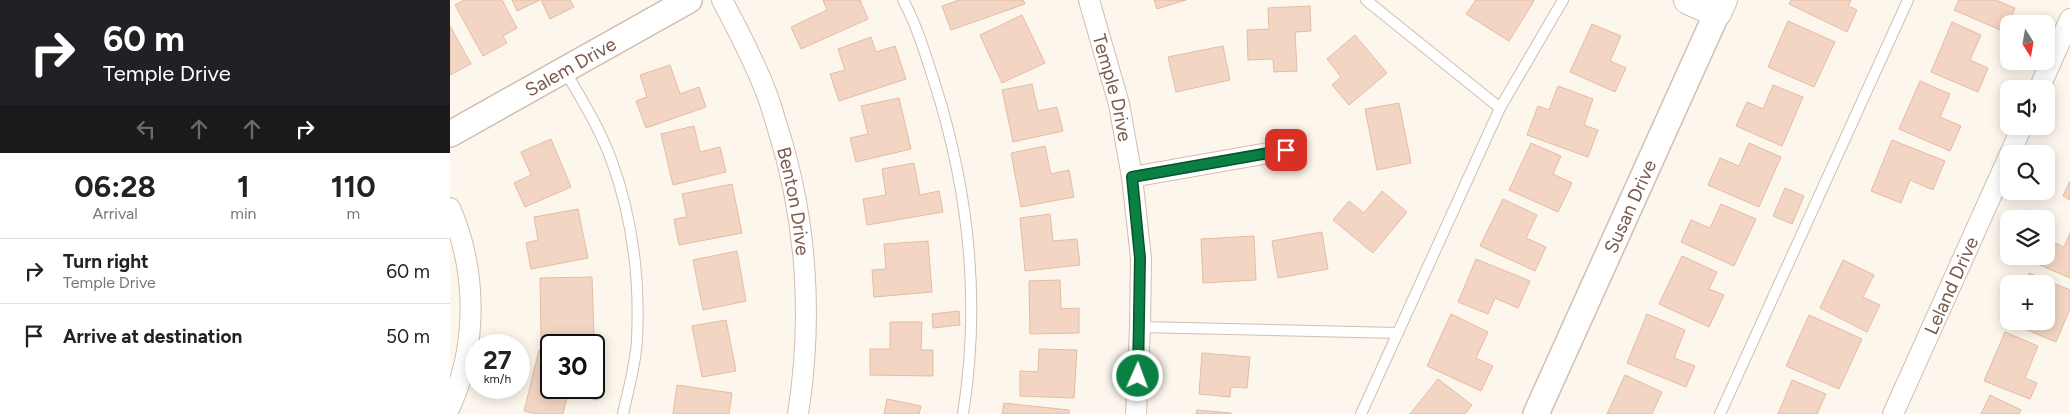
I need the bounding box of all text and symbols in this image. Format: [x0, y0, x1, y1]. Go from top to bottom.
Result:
north arrow [2000, 15, 2055, 70]
map controls [2000, 15, 2055, 330]
text: 60 m [103, 18, 185, 60]
icon: right [20, 20, 85, 85]
street label: Temple Drive [1088, 31, 1137, 143]
street label: Salem Drive [521, 32, 620, 101]
text: Temple Drive [103, 60, 231, 87]
button: sound [2000, 80, 2055, 135]
icon: left [132, 115, 160, 143]
icon: ahead [185, 115, 213, 143]
icon: ahead [238, 115, 266, 143]
icon: right [291, 115, 319, 143]
pin [1265, 129, 1307, 171]
icon: arrive [1272, 136, 1300, 164]
street label: Benton Drive [772, 144, 815, 257]
button: search [2000, 145, 2055, 200]
street label: Susan Drive [1599, 156, 1661, 257]
text: 06:28 [74, 168, 156, 205]
text: 1 [237, 168, 250, 205]
text: 110 [331, 168, 376, 205]
text: Arrival [93, 204, 138, 223]
text: min [230, 204, 257, 223]
text: m [346, 204, 360, 223]
button: layers [2000, 210, 2055, 265]
street label: Leland Drive [1919, 233, 1983, 338]
text: Turn right [63, 250, 149, 273]
icon: right [20, 257, 48, 285]
text: 60 m [386, 260, 430, 283]
text: Temple Drive [63, 273, 156, 292]
button: + [2000, 275, 2055, 330]
icon: arrive [20, 322, 48, 350]
text: Arrive at destination [63, 325, 242, 348]
text: 50 m [386, 325, 430, 348]
speed limit sign: 30 [540, 334, 605, 399]
text: 27 [483, 345, 512, 375]
position arrow [1111, 349, 1163, 401]
text: km/h [484, 372, 511, 386]

